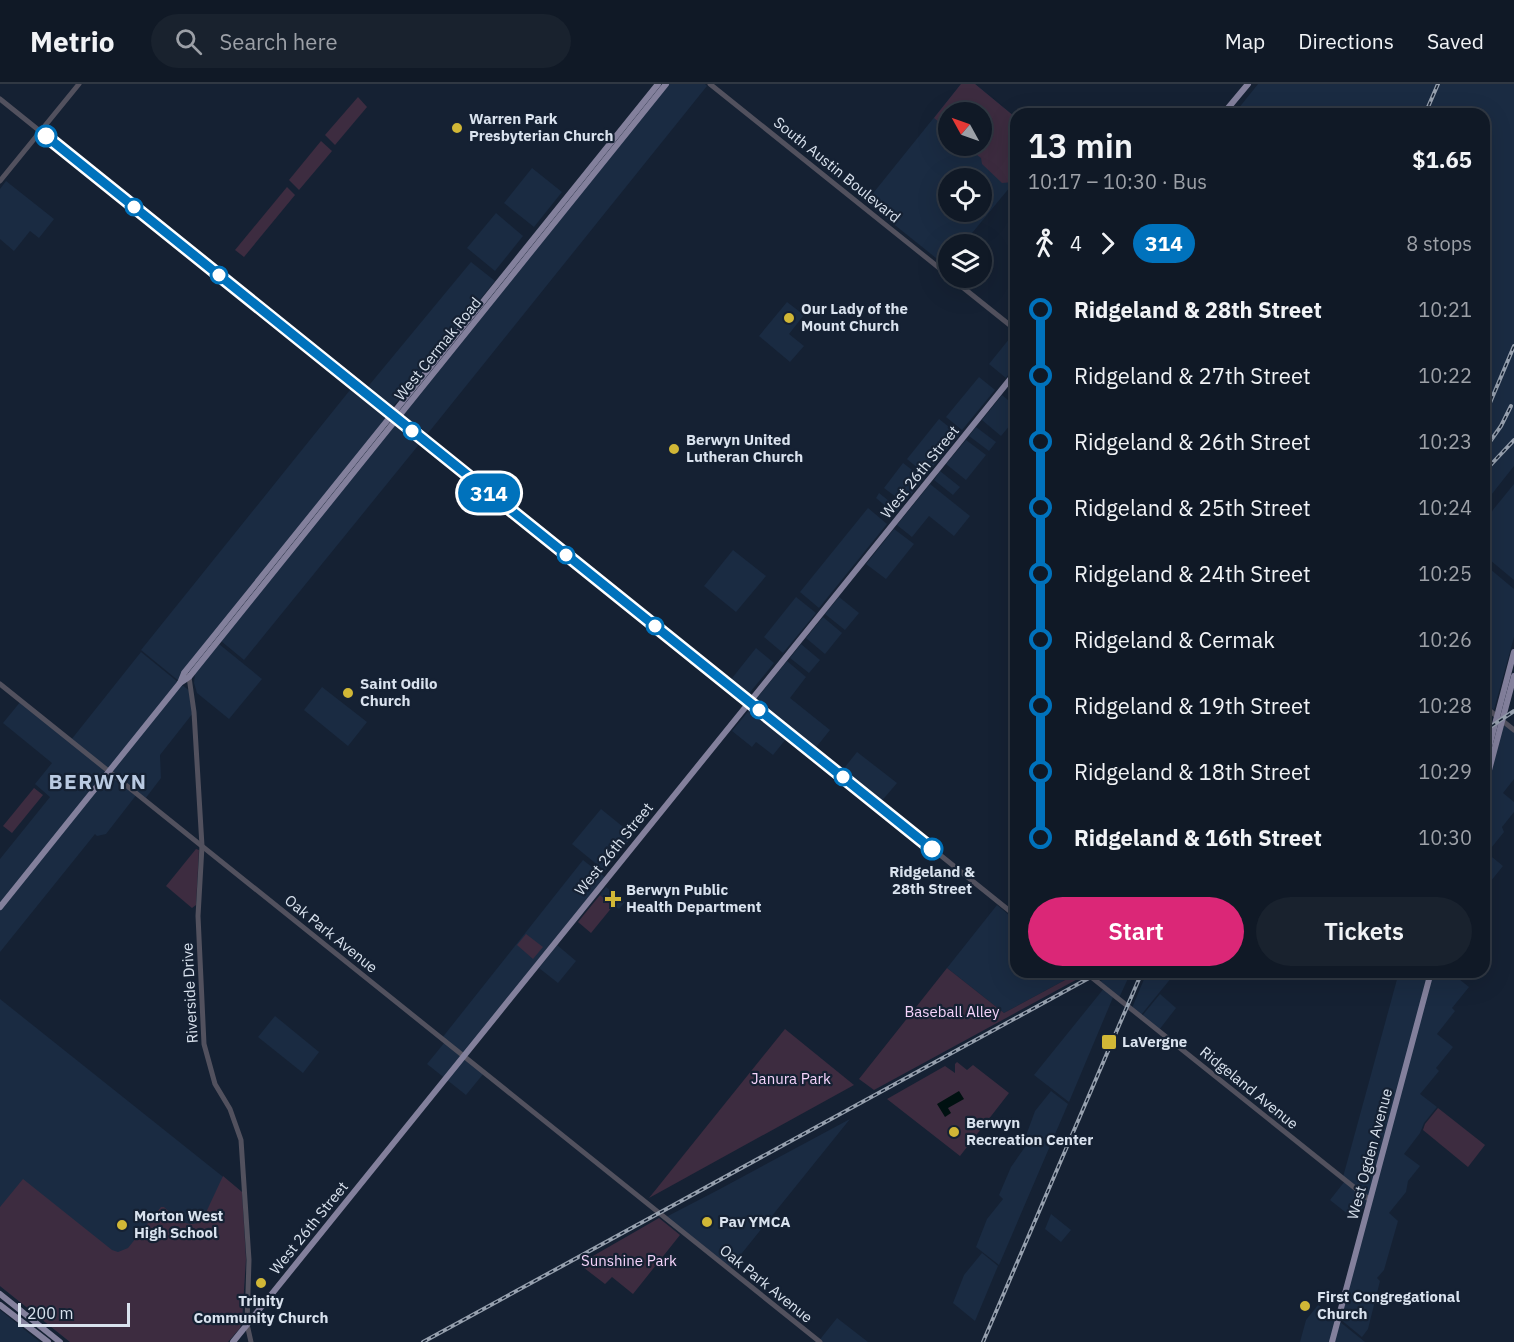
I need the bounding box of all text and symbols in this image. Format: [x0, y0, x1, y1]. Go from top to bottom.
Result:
search box [151, 14, 571, 68]
text: Metrio [30, 23, 115, 60]
icon: search [172, 25, 205, 58]
text: Search here [220, 27, 337, 56]
text: Map [1225, 27, 1265, 55]
text: Directions [1298, 27, 1394, 55]
text: Saved [1427, 27, 1484, 55]
north arrow [938, 102, 992, 156]
map controls [938, 102, 992, 288]
place label: Warren Park Presbyterian Church [469, 109, 613, 145]
street label: South Austin Boulevard [770, 113, 905, 227]
marker: Warren Park Presbyterian Church [450, 121, 464, 135]
text: 13 min [1028, 124, 1133, 167]
unlabelled marker [35, 125, 57, 147]
text: $1.65 [1412, 145, 1472, 174]
button: locate [938, 168, 992, 222]
text: 10:17 – 10:30 · Bus [1028, 168, 1207, 195]
unlabelled marker [125, 198, 143, 216]
icon: walk [1028, 227, 1061, 260]
icon: forward [1091, 227, 1124, 260]
text: 314 [1145, 229, 1183, 257]
text: 4 [1070, 230, 1082, 257]
text: 8 stops [1406, 230, 1472, 257]
button: layers [938, 234, 992, 288]
unlabelled marker [210, 266, 228, 284]
street label: West Cermak Road [390, 293, 485, 404]
text: Ridgeland & 28th Street [1074, 295, 1322, 324]
text: 10:21 [1418, 296, 1472, 323]
place label: Our Lady of the Mount Church [801, 299, 908, 335]
marker: Our Lady of the Mount Church [782, 311, 796, 325]
text: Ridgeland & 27th Street [1074, 361, 1311, 390]
text: 10:22 [1418, 362, 1472, 389]
street label: West 26th Street [876, 421, 963, 522]
unlabelled marker [403, 422, 421, 440]
text: Ridgeland & 26th Street [1074, 427, 1311, 456]
text: 10:23 [1418, 428, 1472, 455]
place label: Berwyn United Lutheran Church [686, 430, 803, 466]
marker: Berwyn United Lutheran Church [667, 442, 681, 456]
line badge: 314 [454, 474, 524, 512]
text: 314 [470, 479, 508, 507]
text: Ridgeland & 25th Street [1074, 493, 1311, 522]
text: 10:24 [1418, 494, 1472, 521]
unlabelled marker [557, 546, 575, 564]
text: Ridgeland & 24th Street [1074, 559, 1311, 588]
text: 10:25 [1418, 560, 1472, 587]
unlabelled marker [646, 617, 664, 635]
text: Ridgeland & Cermak [1074, 625, 1275, 654]
text: 10:26 [1418, 626, 1472, 653]
place label: Saint Odilo Church [360, 674, 438, 710]
marker: Saint Odilo Church [341, 686, 355, 700]
text: Ridgeland & 19th Street [1074, 691, 1311, 720]
text: 10:28 [1418, 692, 1472, 719]
unlabelled marker [750, 701, 768, 719]
text: Ridgeland & 18th Street [1074, 757, 1311, 786]
text: 10:29 [1418, 758, 1472, 785]
district label: BERWYN [49, 767, 147, 795]
unlabelled marker [834, 768, 852, 786]
street label: West 26th Street [570, 798, 657, 899]
text: Ridgeland & 16th Street [1074, 823, 1322, 852]
text: 10:30 [1418, 824, 1472, 851]
marker: Ridgeland & 28th Street [921, 838, 943, 860]
place label: Ridgeland & 28th Street [889, 862, 975, 898]
place label: Berwyn Public Health Department [626, 880, 762, 916]
street label: Oak Park Avenue [281, 890, 382, 977]
marker: Berwyn Public Health Department [604, 890, 622, 908]
button: Start [1028, 897, 1244, 966]
button: Tickets [1256, 897, 1472, 966]
street label: Riverside Drive [177, 942, 202, 1044]
park label: Baseball Alley [904, 1002, 1000, 1021]
place label: LaVergne [1122, 1032, 1187, 1051]
marker: LaVergne [1100, 1033, 1118, 1051]
street label: Ridgeland Avenue [1196, 1042, 1302, 1133]
park label: Janura Park [751, 1069, 831, 1088]
street label: West Ogden Avenue [1343, 1086, 1396, 1221]
place label: Berwyn Recreation Center [966, 1113, 1093, 1149]
marker: Berwyn Recreation Center [947, 1125, 961, 1139]
street label: West 26th Street [265, 1177, 352, 1278]
place label: Morton West High School [134, 1206, 224, 1242]
place label: Pav YMCA [719, 1212, 791, 1231]
marker: Pav YMCA [700, 1215, 714, 1229]
marker: Morton West High School [115, 1218, 129, 1232]
street label: Oak Park Avenue [716, 1240, 817, 1327]
park label: Sunshine Park [581, 1251, 677, 1270]
marker: Trinity Community Church [254, 1276, 268, 1290]
place label: First Congregational Church [1317, 1287, 1460, 1323]
place label: Trinity Community Church [194, 1291, 328, 1327]
marker: First Congregational Church [1298, 1299, 1312, 1313]
scale bar [18, 1300, 130, 1328]
text: 200 m [27, 1303, 74, 1323]

